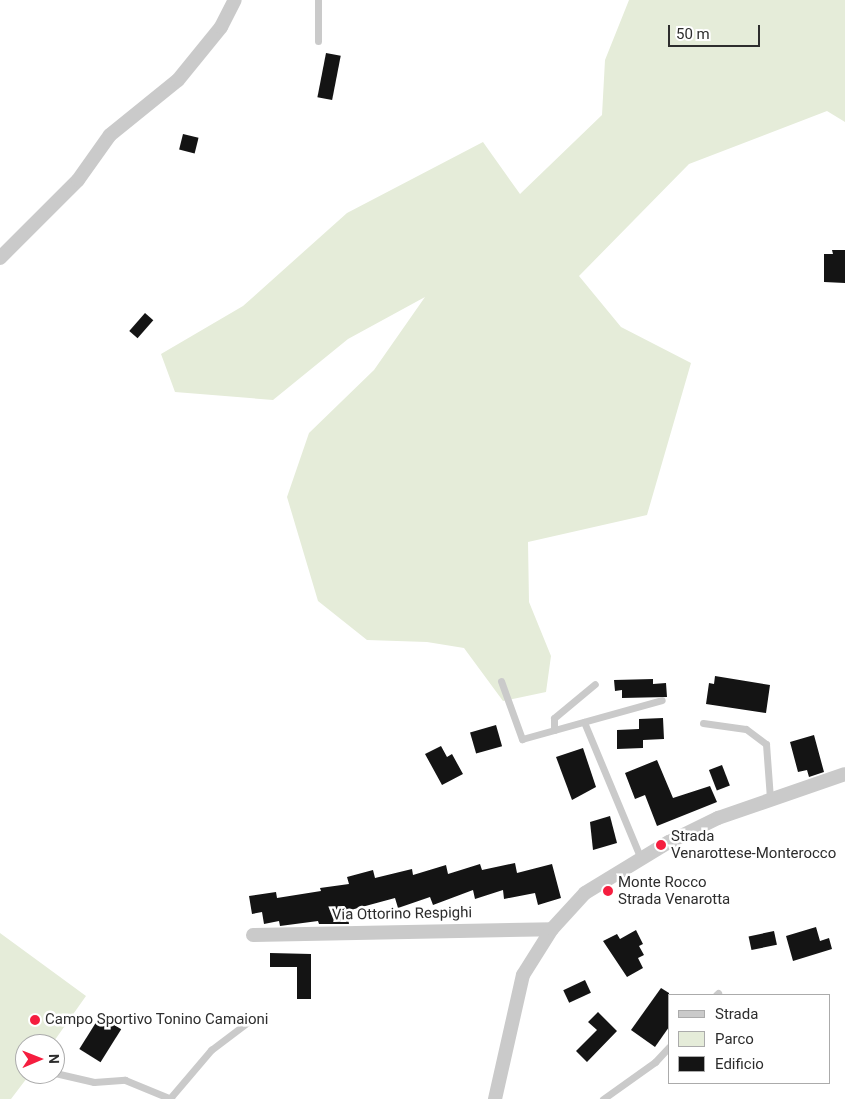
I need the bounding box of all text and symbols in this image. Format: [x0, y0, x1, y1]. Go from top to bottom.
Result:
scale bar [670, 15, 762, 47]
text: 50 m [676, 25, 710, 43]
place label: Strada Venarottese-Monterocco [671, 827, 836, 862]
marker: Strada Venarottese-Monterocco [655, 839, 667, 851]
place label: Monte Rocco Strada Venarotta [618, 873, 730, 908]
marker: Monte Rocco Strada Venarotta [602, 885, 614, 897]
street label: Via Ottorino Respighi [332, 904, 472, 924]
legend [668, 994, 830, 1084]
text: Strada [715, 1005, 758, 1023]
place label: Campo Sportivo Tonino Camaioni [45, 1011, 269, 1029]
marker: Campo Sportivo Tonino Camaioni [29, 1014, 41, 1026]
text: Parco [715, 1030, 754, 1048]
north arrow [15, 1034, 65, 1084]
text: N [46, 1054, 62, 1064]
text: Edificio [715, 1055, 764, 1073]

